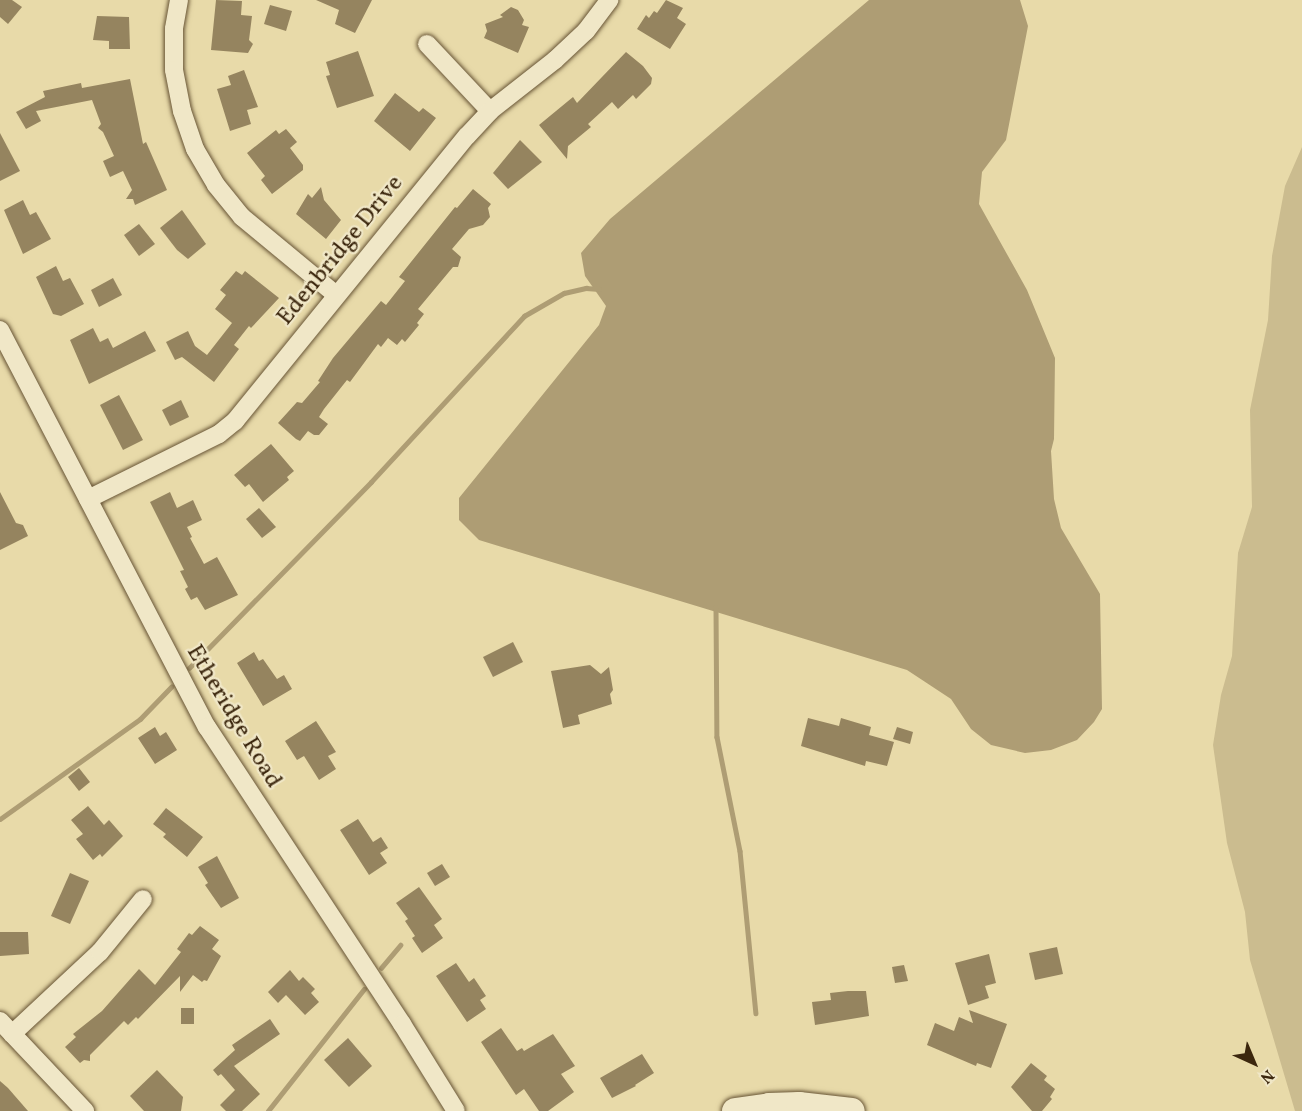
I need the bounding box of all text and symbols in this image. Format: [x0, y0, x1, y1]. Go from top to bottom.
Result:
street label: Edenbridge Drive [272, 170, 410, 332]
street label: Etheridge Road [179, 640, 287, 794]
north arrow [1224, 1033, 1284, 1093]
text: N [1255, 1064, 1278, 1088]

